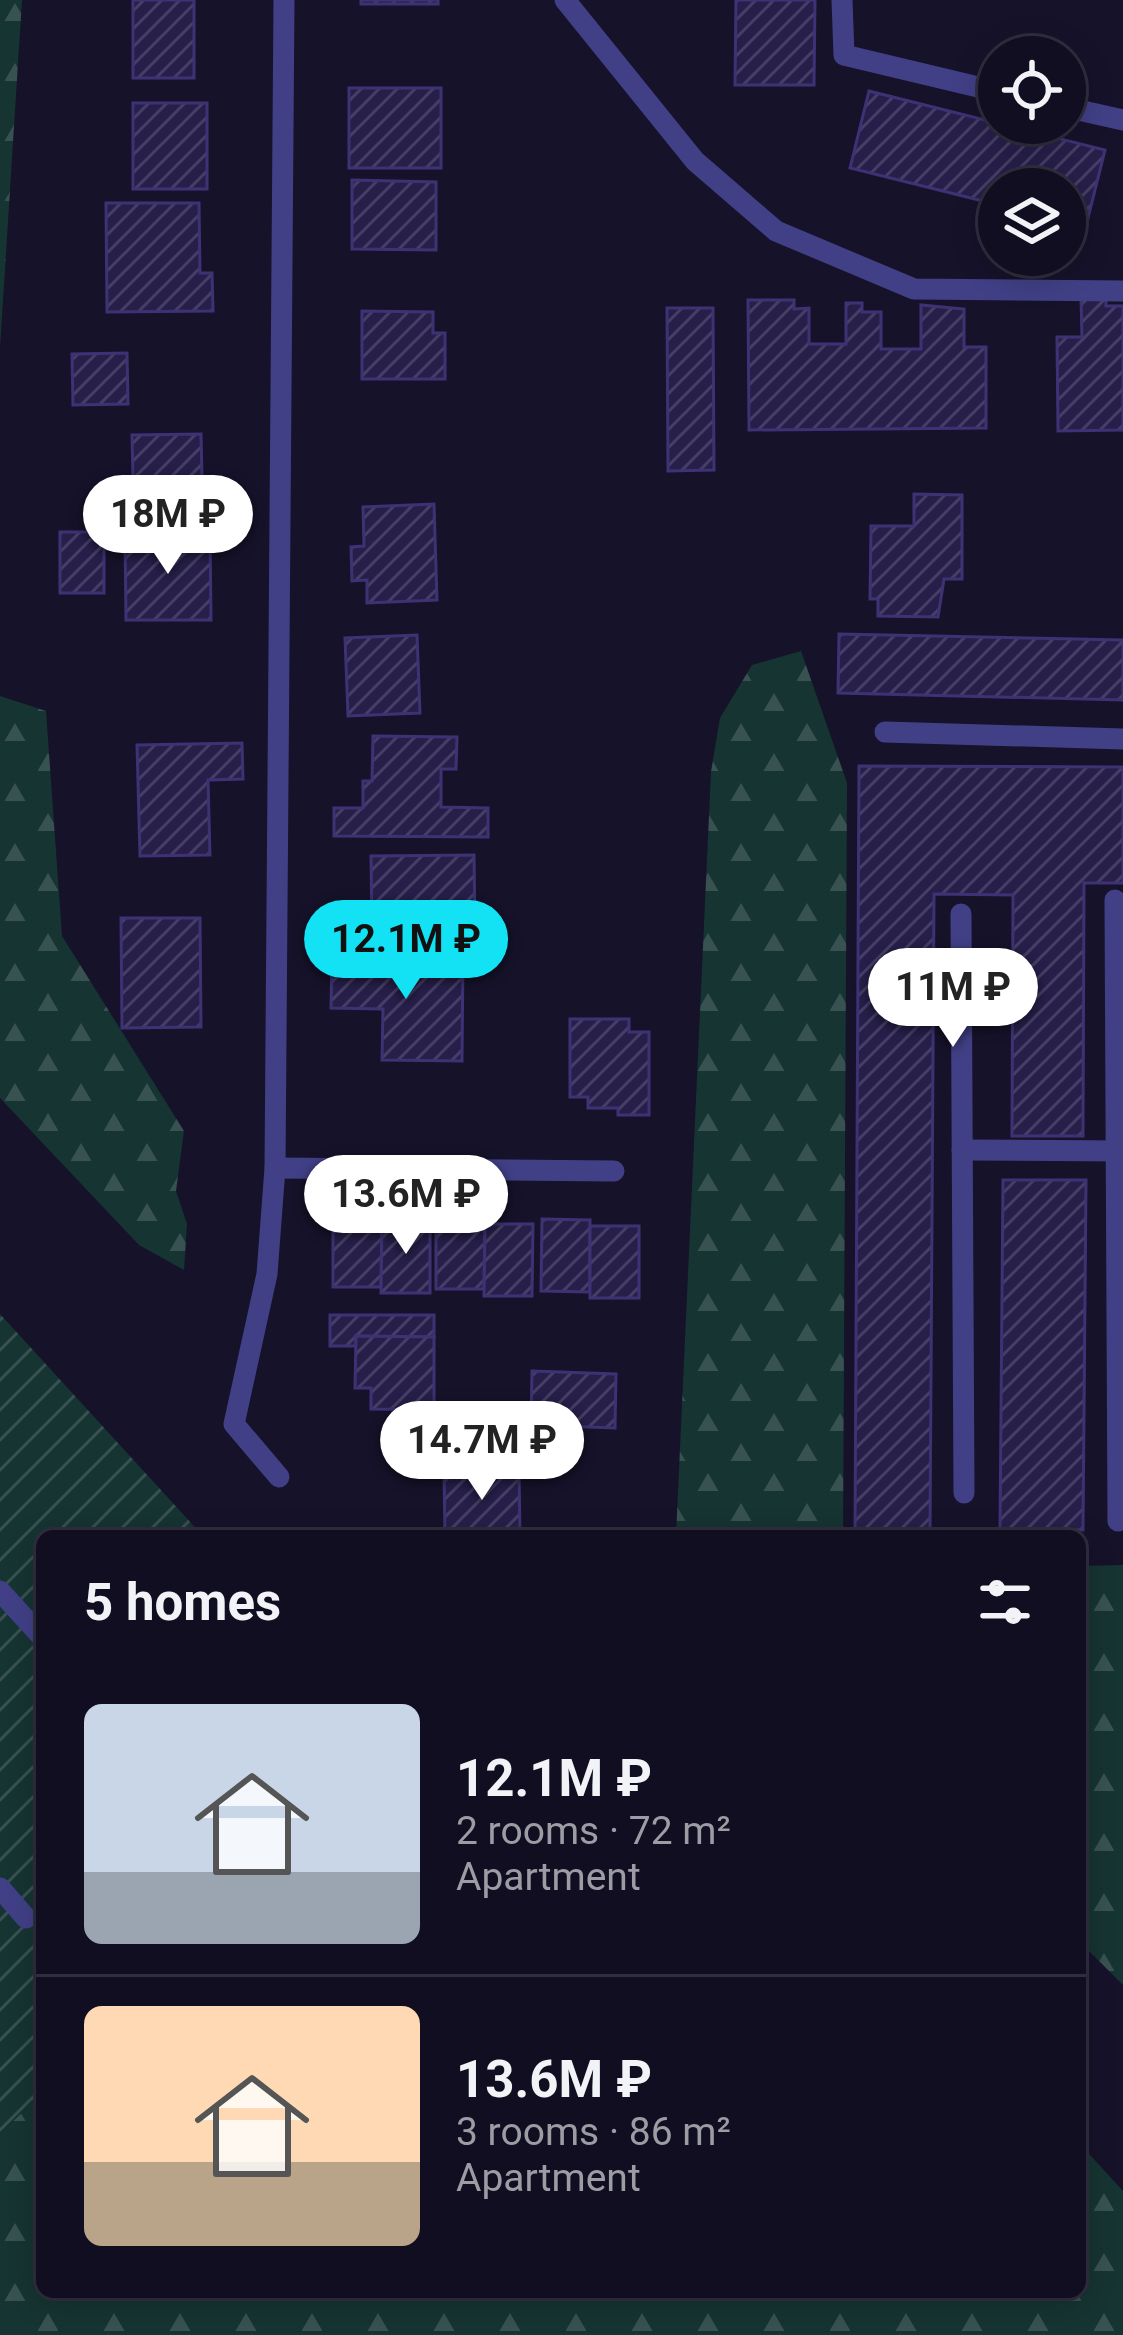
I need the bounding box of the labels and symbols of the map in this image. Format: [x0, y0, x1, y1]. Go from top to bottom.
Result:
pin: 18M ₽ [84, 475, 252, 577]
pin: 12.1M ₽ [295, 900, 517, 1002]
pin: 11M ₽ [869, 948, 1037, 1050]
pin: 13.6M ₽ [295, 1155, 517, 1257]
pin: 14.7M ₽ [371, 1401, 593, 1503]

